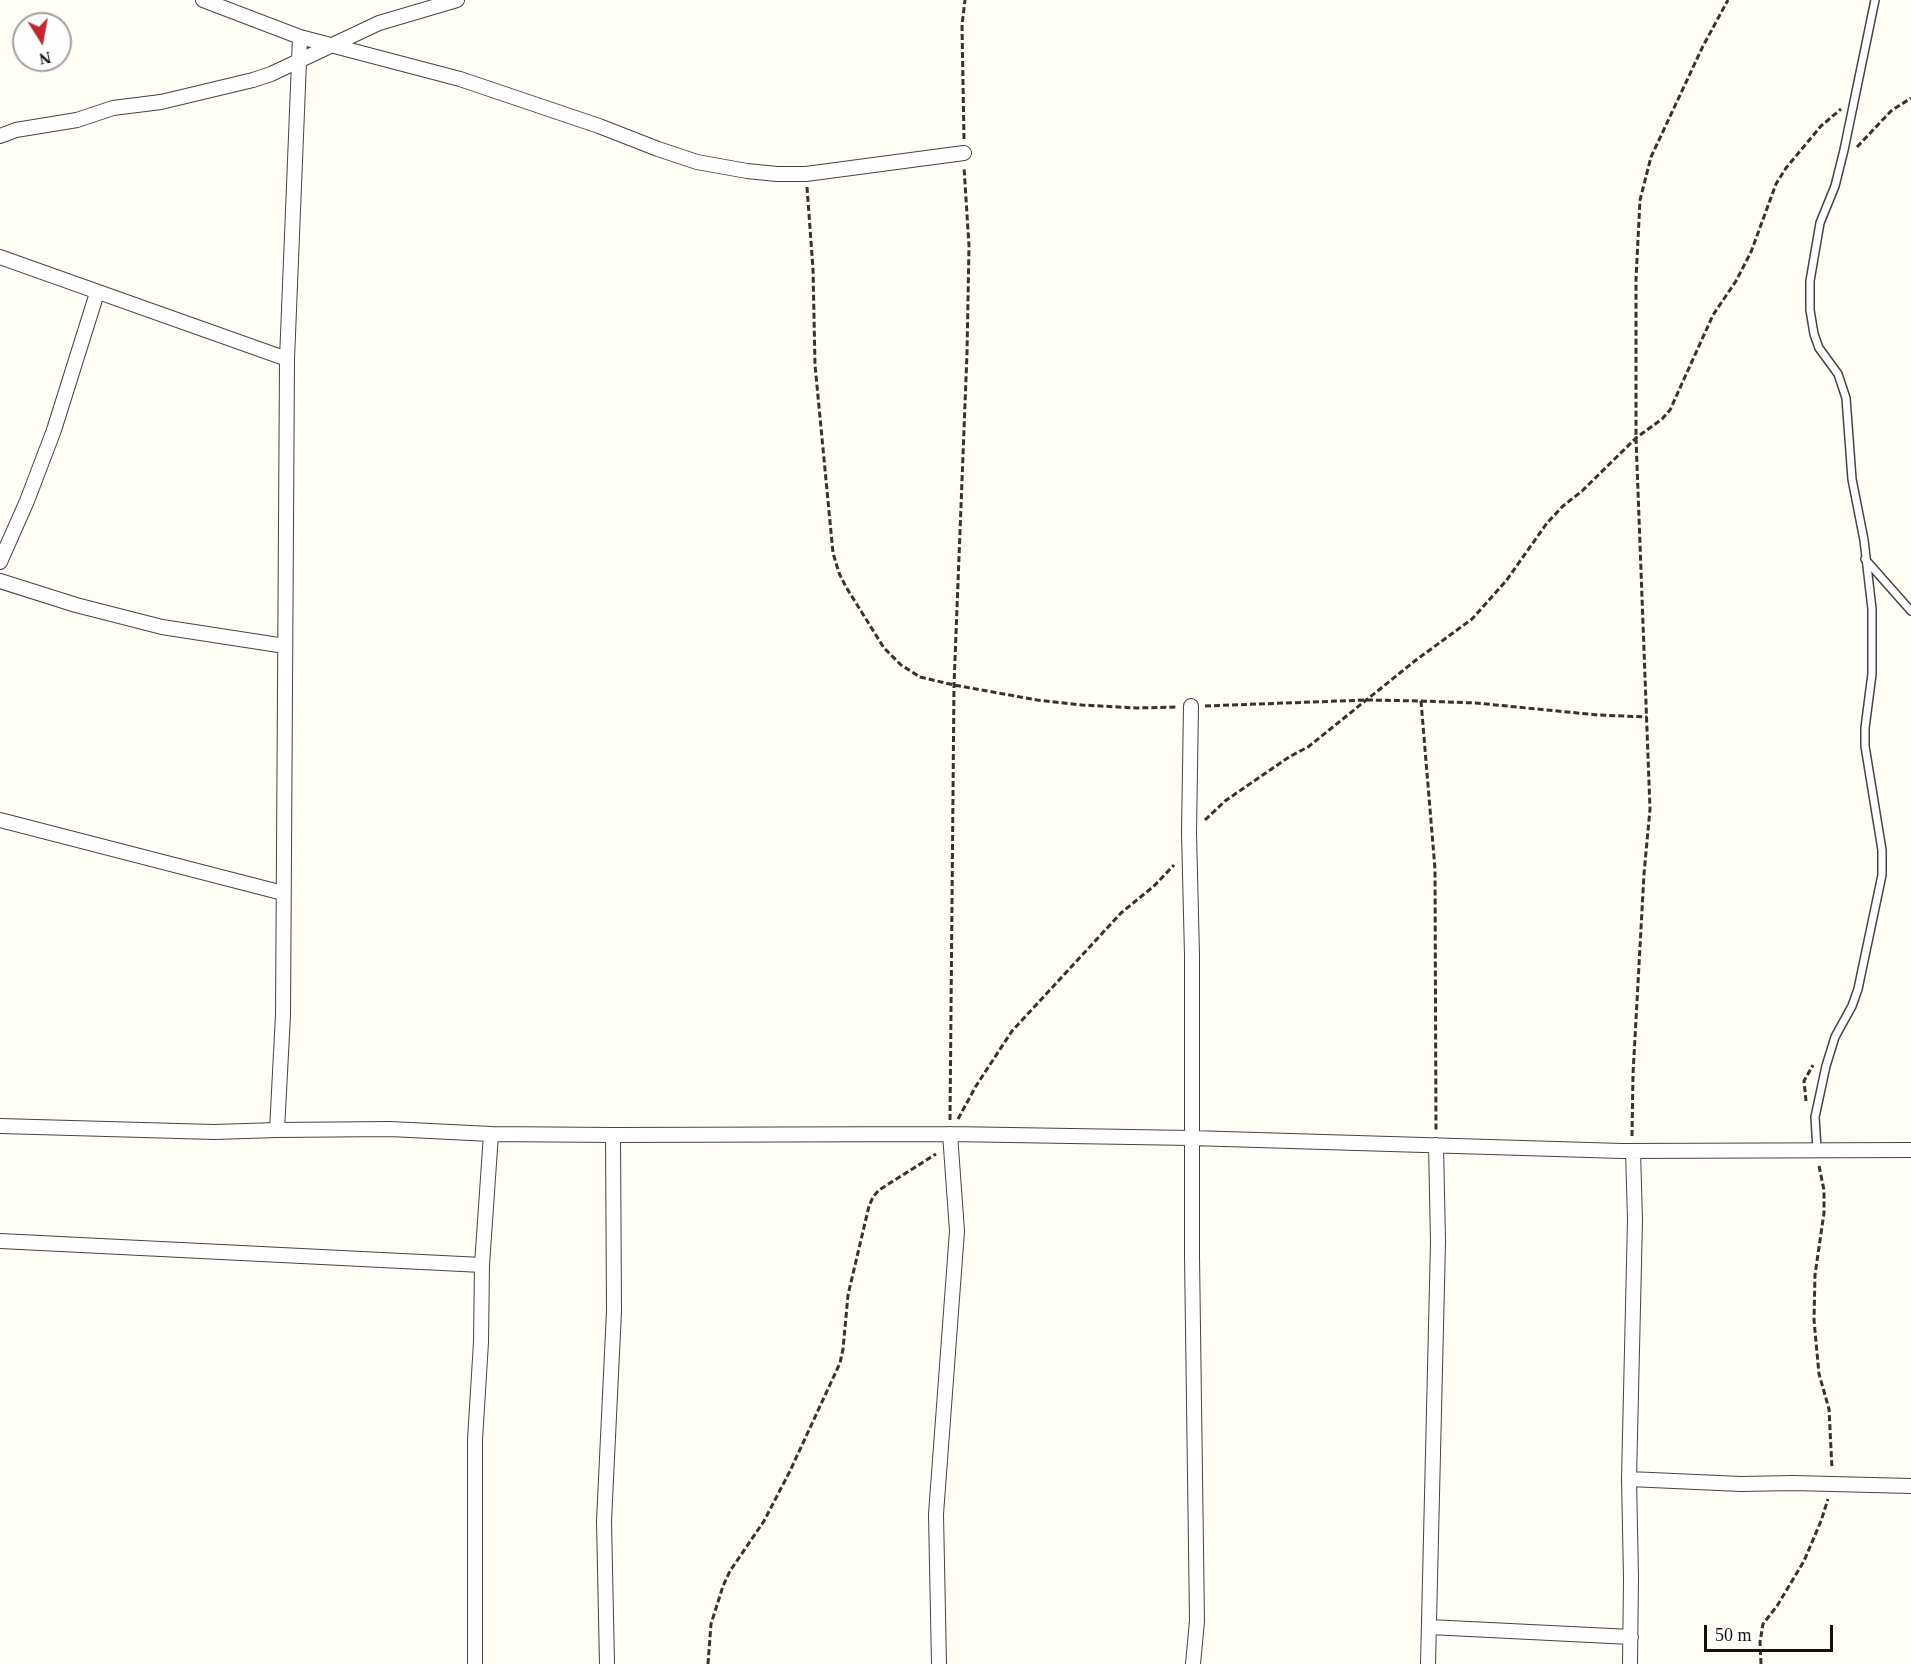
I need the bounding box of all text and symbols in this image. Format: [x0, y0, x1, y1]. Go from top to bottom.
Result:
north arrow [12, 12, 72, 72]
text: N [38, 49, 52, 68]
scale bar [1707, 1613, 1836, 1651]
text: 50 m [1715, 1625, 1752, 1645]

